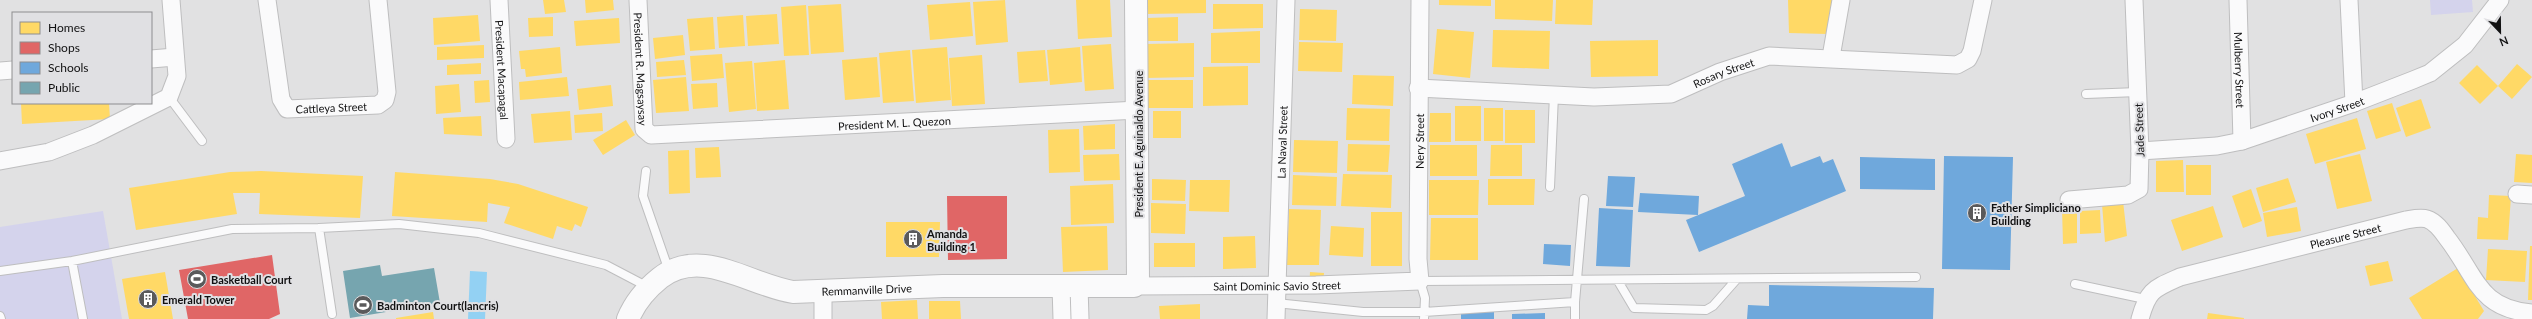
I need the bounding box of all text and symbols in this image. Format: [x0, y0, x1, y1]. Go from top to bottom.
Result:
legend [12, 12, 152, 104]
street label: President R. Magsaysay [632, 12, 650, 126]
north arrow [2480, 12, 2520, 52]
text: Homes [48, 20, 85, 35]
street label: President Macapagal [494, 20, 512, 120]
street label: Mulberry Street [2232, 32, 2248, 108]
text: N [2498, 34, 2510, 49]
text: Shops [48, 40, 80, 55]
street label: Rosary Street [1691, 55, 1755, 90]
text: Schools [48, 60, 89, 75]
street label: President E. Aguinaldo Avenue [1132, 70, 1145, 218]
text: Public [48, 80, 80, 95]
street label: Ivory Street [2308, 93, 2366, 124]
street label: Cattleya Street [295, 99, 367, 115]
street label: Jade Street [2132, 103, 2146, 157]
street label: La Naval Street [1274, 105, 1289, 179]
street label: President M. L. Quezon [838, 113, 951, 132]
street label: Nery Street [1412, 113, 1426, 169]
place label: Father Simpliciano Building [1991, 201, 2081, 227]
building icon: Father Simpliciano Building [1966, 202, 1988, 224]
street label: Pleasure Street [2308, 220, 2382, 251]
place label: Amanda Building 1 [926, 227, 976, 253]
building icon: Amanda Building 1 [902, 228, 924, 250]
sports icon: Basketball Court [186, 268, 208, 290]
place label: Basketball Court [211, 273, 293, 286]
street label: Saint Dominic Savio Street [1213, 278, 1341, 292]
street label: Remmanville Drive [821, 281, 912, 297]
building icon: Emerald Tower [137, 288, 159, 310]
place label: Emerald Tower [162, 293, 235, 306]
sports icon: Badminton Court(lancris) [352, 294, 374, 316]
place label: Badminton Court(lancris) [377, 299, 499, 312]

